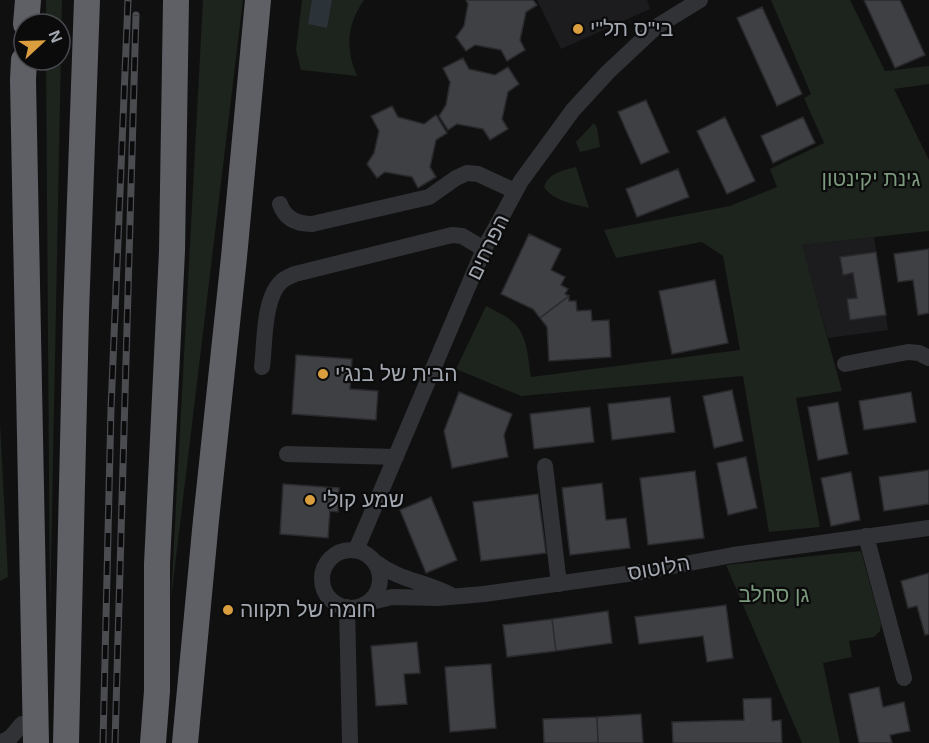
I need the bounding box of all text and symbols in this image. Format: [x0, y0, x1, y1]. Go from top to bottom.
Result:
north arrow [12, 12, 72, 72]
place label: בי"ס תל"י [590, 17, 673, 40]
marker: בי"ס תל"י [571, 22, 585, 36]
text: N [45, 28, 65, 45]
park label: גינת יקינטון [822, 167, 921, 190]
street label: הפרחים [462, 210, 513, 283]
place label: הבית של בנג'י [335, 362, 458, 385]
marker: הבית של בנג'י [316, 367, 330, 381]
place label: שמע קולי [322, 488, 404, 511]
marker: שמע קולי [303, 493, 317, 507]
street label: הלוטוס [626, 551, 692, 584]
park label: גן סחלב [739, 583, 810, 606]
place label: חומה של תקווה [240, 598, 376, 621]
marker: חומה של תקווה [221, 603, 235, 617]

